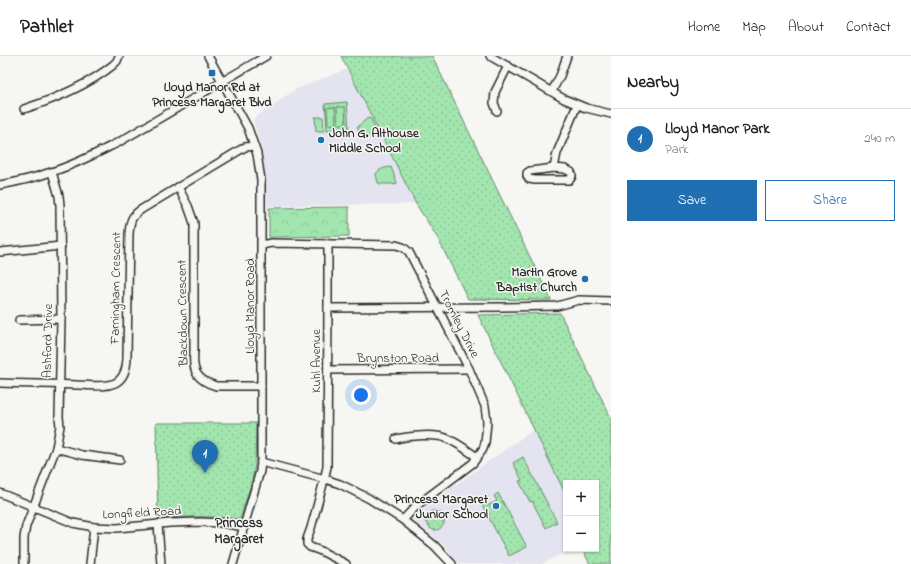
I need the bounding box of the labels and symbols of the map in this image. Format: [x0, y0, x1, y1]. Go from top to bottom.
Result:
marker: Lloyd Manor Rd at Princess Margaret Blvd [207, 68, 217, 78]
place label: Lloyd Manor Rd at Princess Margaret Blvd [152, 78, 272, 114]
place label: John G. Althouse Middle School [329, 124, 420, 158]
marker: John G. Althouse Middle School [316, 135, 326, 145]
street label: Farningham Crescent [106, 231, 127, 345]
street label: Lloyd Manor Road [241, 258, 261, 354]
street label: Blackdown Crescent [173, 259, 193, 368]
place label: Martin Grove Baptist Church [496, 263, 578, 297]
marker: Martin Grove Baptist Church [580, 274, 590, 284]
street label: Tromley Drive [433, 287, 484, 362]
street label: Ashford Drive [38, 303, 58, 378]
street label: Kuhl Avenue [307, 329, 326, 393]
street label: Brynston Road [356, 349, 440, 369]
your location [351, 385, 371, 405]
pin: 1 [192, 440, 218, 473]
place label: Princess Margaret Junior School [394, 490, 489, 524]
street label: Longfield Road [102, 501, 183, 526]
marker: Princess Margaret Junior School [491, 501, 501, 511]
district label: Princess Margaret [214, 513, 264, 552]

